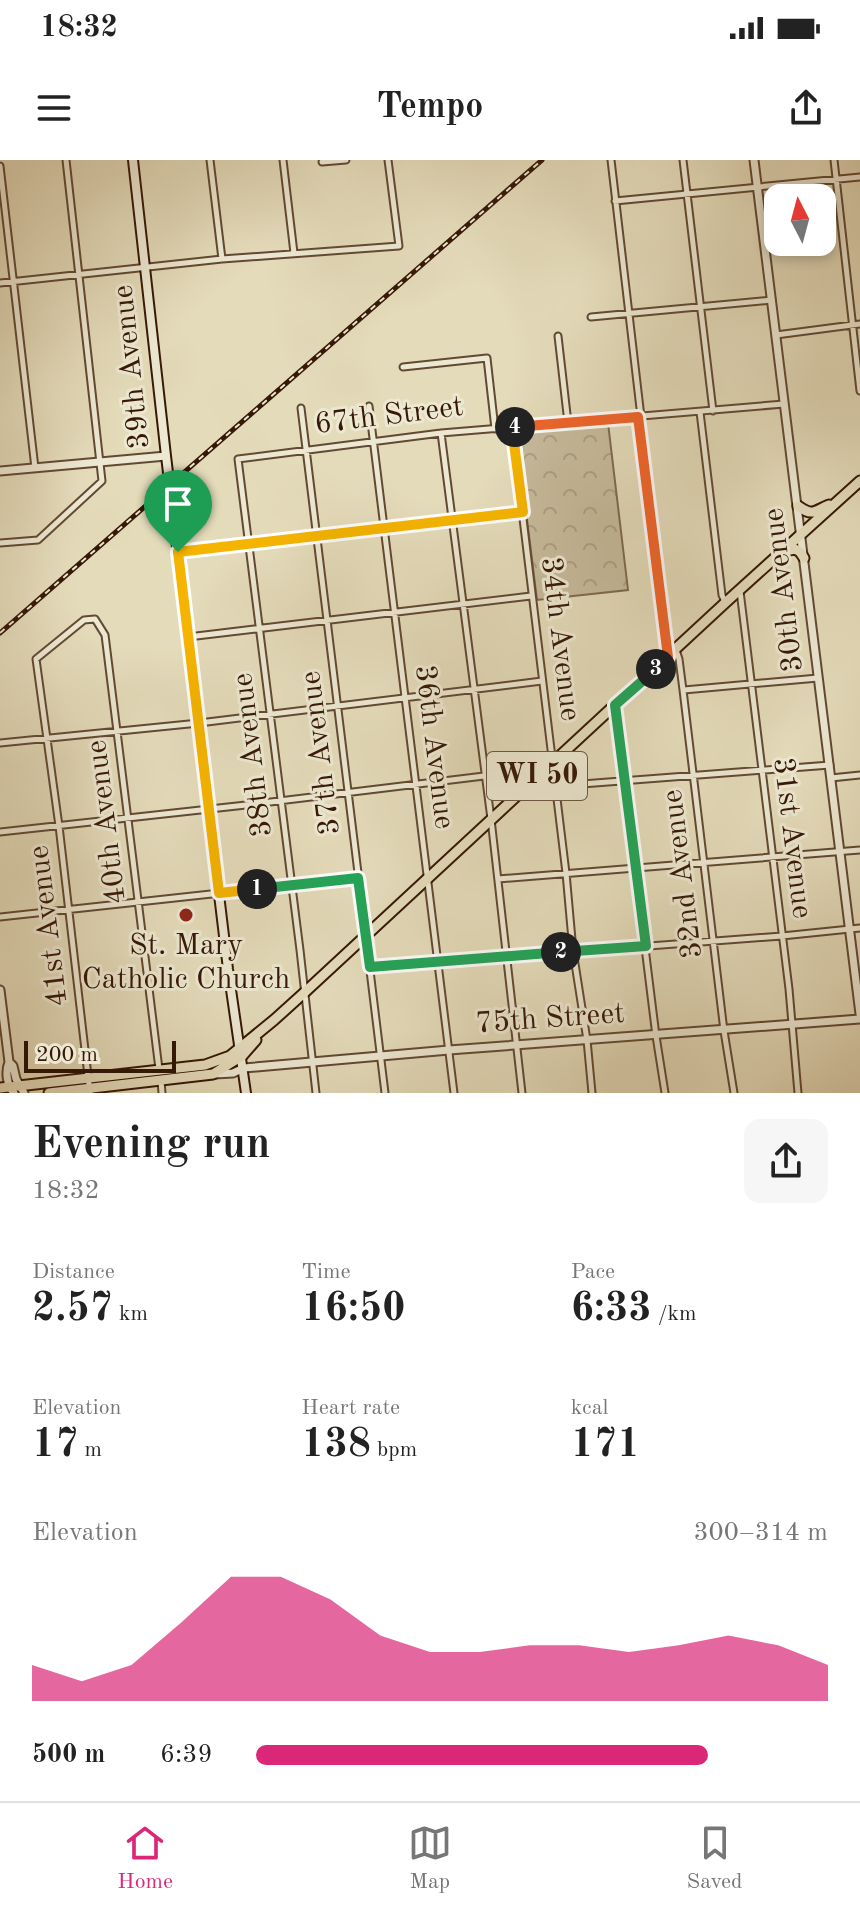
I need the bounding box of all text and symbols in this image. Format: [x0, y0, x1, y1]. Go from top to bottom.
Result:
text: 18:32 [40, 13, 118, 43]
icon: menu [32, 86, 76, 130]
icon: share [784, 86, 828, 130]
text: Tempo [377, 90, 484, 126]
north arrow [764, 184, 836, 256]
map controls [764, 184, 836, 256]
street label: 39th Avenue [108, 283, 156, 451]
street label: 67th Street [313, 392, 465, 440]
pin: 4 [495, 407, 535, 447]
text: 4 [509, 416, 521, 438]
pin [144, 470, 212, 552]
icon: arrive [156, 482, 200, 526]
street label: 30th Avenue [759, 506, 809, 674]
street label: 34th Avenue [535, 555, 585, 723]
pin: 3 [636, 649, 676, 689]
text: 3 [650, 658, 662, 680]
street label: 36th Avenue [409, 663, 459, 831]
street label: 37th Avenue [296, 669, 346, 837]
street label: 38th Avenue [228, 671, 278, 839]
street label: 40th Avenue [82, 738, 132, 906]
road number: WI 50 [487, 752, 587, 800]
street label: 31st Avenue [767, 756, 817, 920]
street label: 32nd Avenue [658, 788, 708, 960]
street label: 41st Avenue [24, 844, 74, 1008]
pin: 1 [237, 869, 277, 909]
text: 1 [251, 878, 263, 900]
marker: St. Mary Catholic Church [177, 906, 195, 924]
place label: St. Mary Catholic Church [82, 931, 290, 995]
pin: 2 [541, 932, 581, 972]
text: 2 [555, 941, 567, 963]
street label: 75th Street [474, 999, 626, 1039]
scale bar [24, 1037, 176, 1073]
text: 200 m [36, 1044, 98, 1066]
button: share [744, 1119, 828, 1203]
text: Evening run [32, 1123, 270, 1167]
text: 18:32 [32, 1178, 100, 1204]
text: Distance [32, 1261, 115, 1283]
text: Time [301, 1261, 351, 1283]
text: Pace [571, 1261, 615, 1283]
text: 2.57 [32, 1290, 113, 1330]
text: 16:50 [301, 1290, 405, 1330]
text: 6:33 [571, 1290, 651, 1330]
text: km [113, 1303, 148, 1325]
text: /km [651, 1303, 696, 1325]
text: Elevation [32, 1397, 122, 1419]
text: Heart rate [301, 1397, 400, 1419]
text: kcal [571, 1397, 609, 1419]
text: 17 [32, 1426, 78, 1466]
text: 138 [301, 1426, 371, 1466]
text: 171 [571, 1426, 640, 1466]
text: m [78, 1439, 102, 1461]
text: bpm [371, 1439, 417, 1461]
text: Elevation [32, 1520, 138, 1546]
text: 300–314 m [693, 1520, 828, 1546]
text: 500 m [32, 1742, 105, 1768]
text: 6:39 [160, 1742, 213, 1768]
tab: Home [117, 1821, 173, 1896]
tab: Map [408, 1821, 452, 1896]
tab: Saved [687, 1821, 743, 1896]

